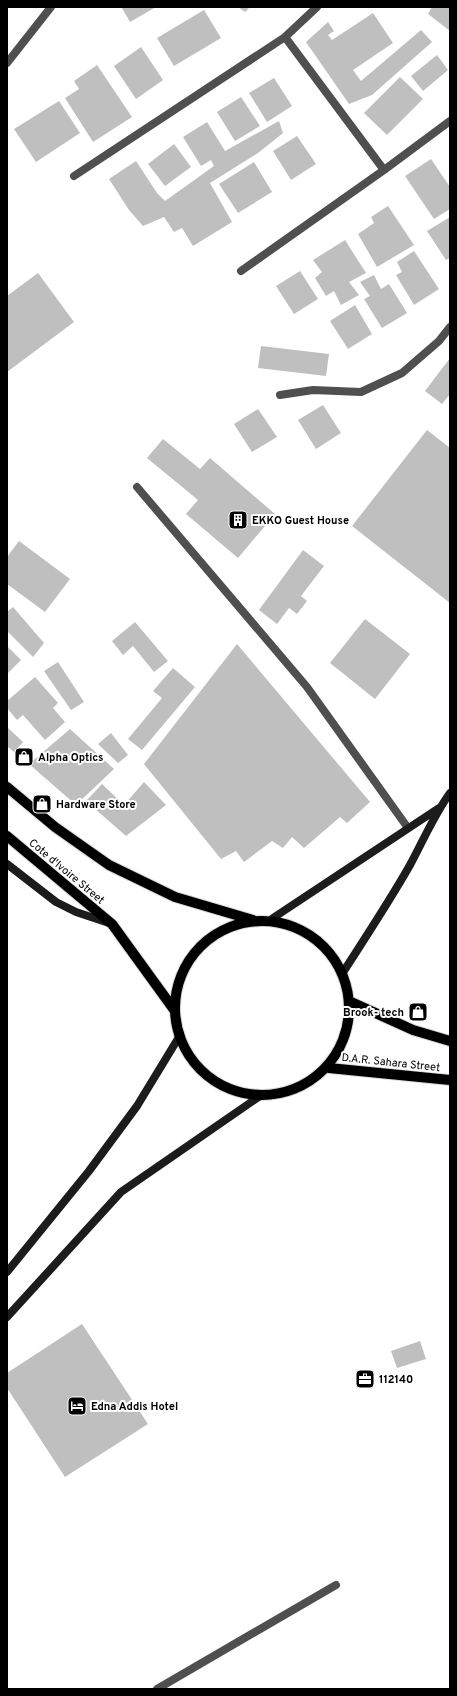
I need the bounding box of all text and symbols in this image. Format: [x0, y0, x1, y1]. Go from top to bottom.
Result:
building icon: EKKO Guest House [227, 509, 249, 531]
place label: EKKO Guest House [252, 514, 349, 528]
shop icon: Alpha Optics [13, 746, 35, 768]
place label: Alpha Optics [38, 751, 104, 765]
shop icon: Hardware Store [31, 793, 53, 815]
place label: Hardware Store [56, 798, 136, 812]
street label: Cote d'Ivoire Street [26, 836, 107, 908]
shop icon: Brook- tech [407, 1001, 429, 1023]
place label: Brook- tech [343, 1006, 404, 1020]
street label: D.A.R. Sahara Street [341, 1051, 441, 1075]
office icon: 112140 [354, 1368, 376, 1390]
place label: 112140 [379, 1373, 413, 1387]
hotel icon: Edna Addis Hotel [66, 1395, 88, 1417]
place label: Edna Addis Hotel [91, 1400, 178, 1414]

